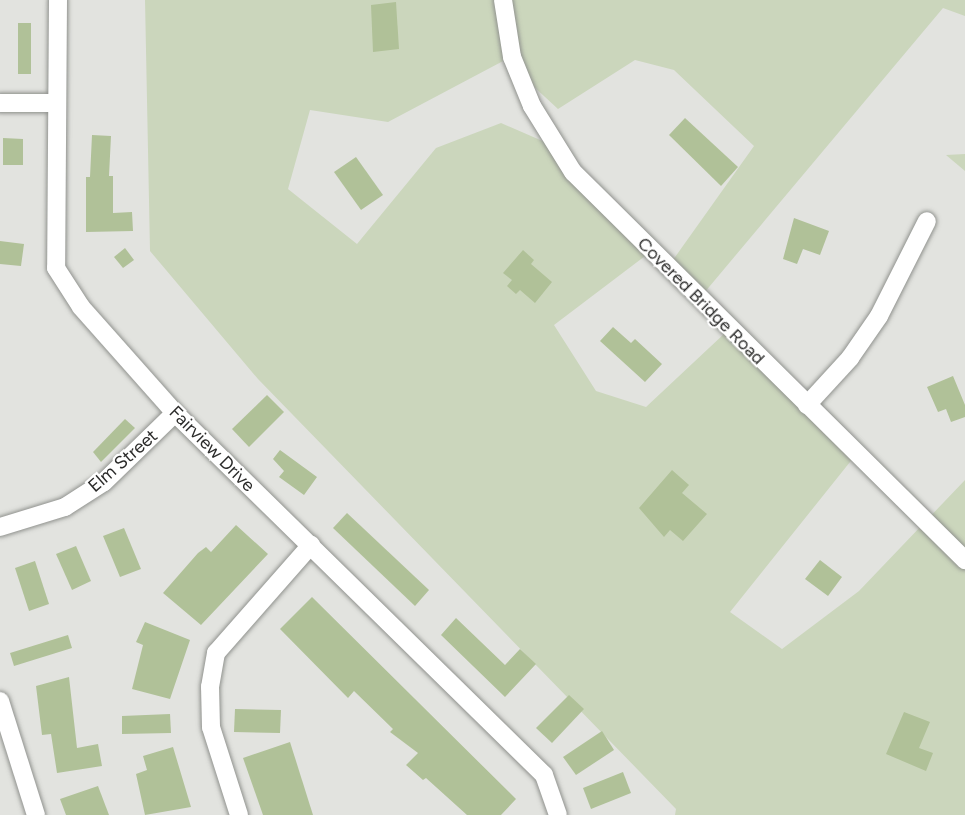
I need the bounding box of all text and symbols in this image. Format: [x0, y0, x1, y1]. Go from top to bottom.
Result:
street label: Covered Bridge Road [633, 233, 769, 369]
street label: Fairview Drive [165, 402, 259, 496]
street label: Elm Street [84, 425, 162, 497]

